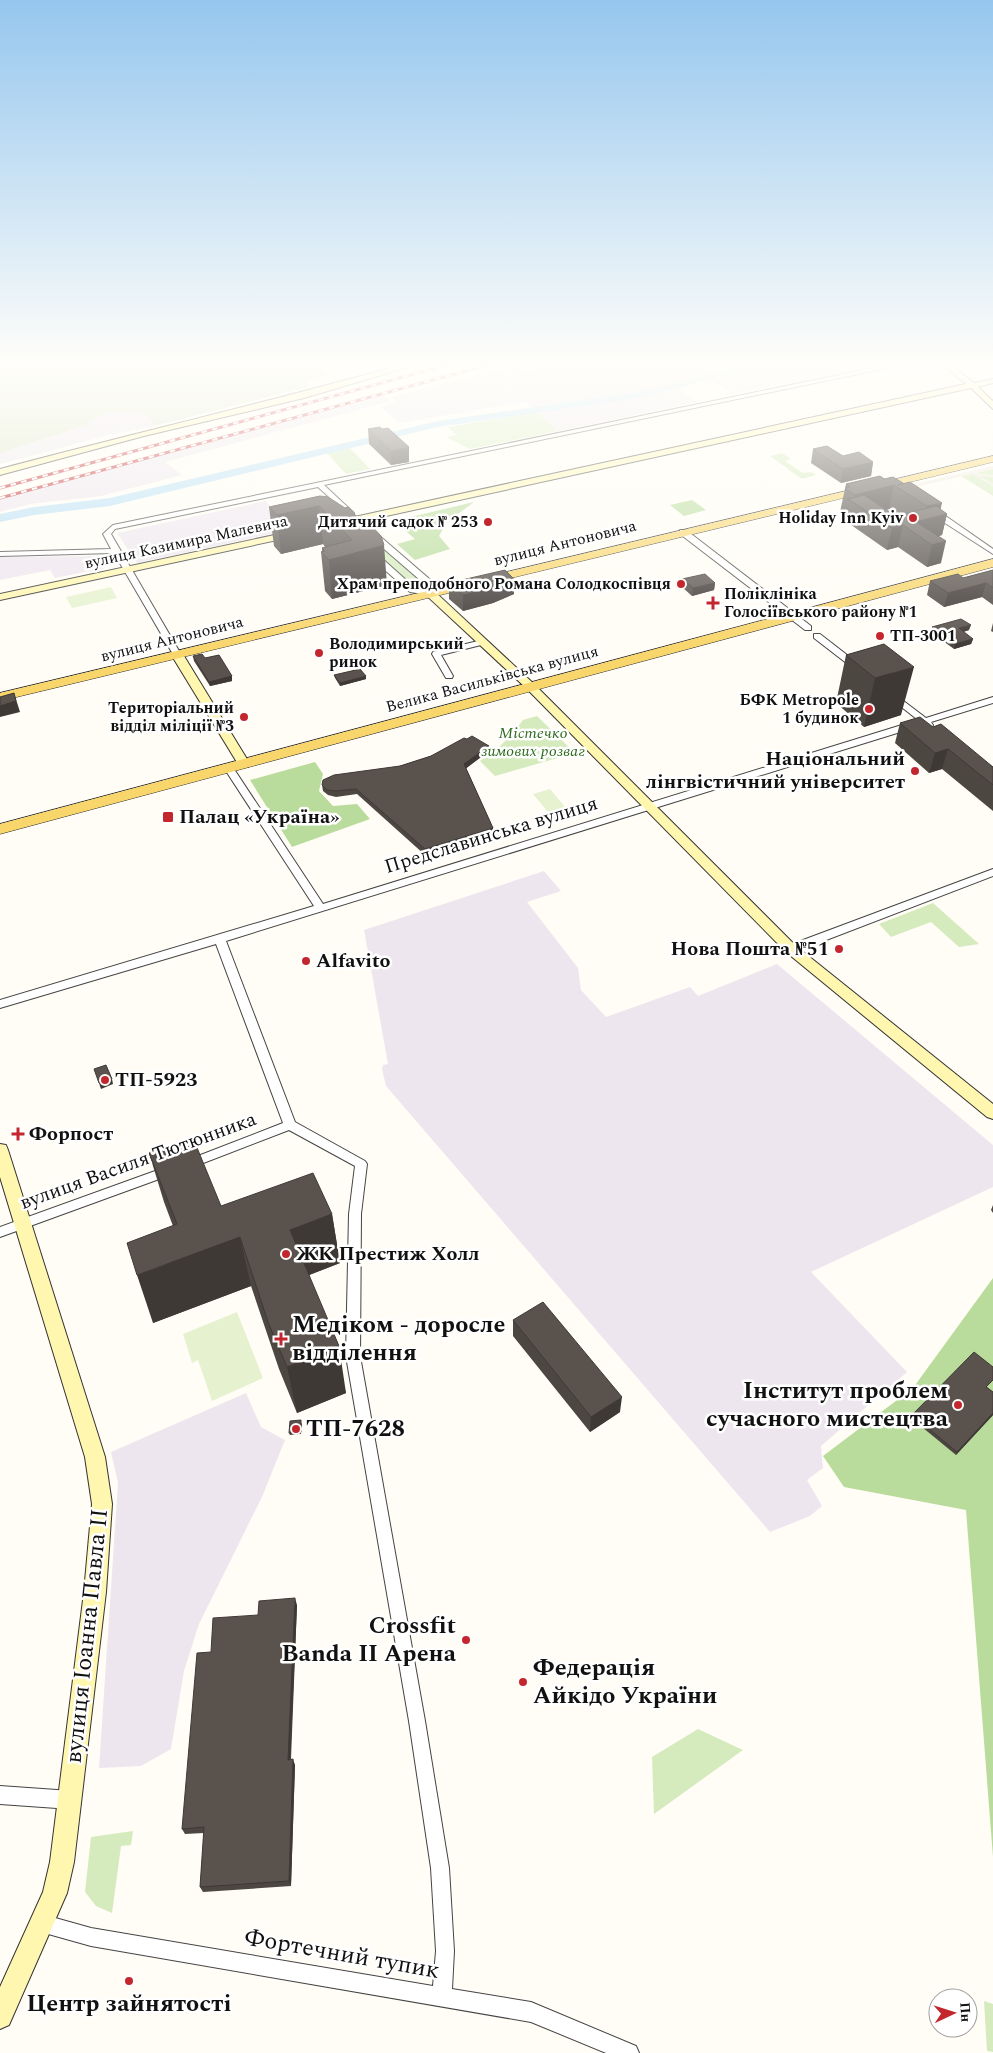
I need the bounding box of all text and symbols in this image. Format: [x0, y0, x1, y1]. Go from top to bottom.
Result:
place label: Holiday Inn Kyiv [778, 506, 904, 530]
street label: вулиця Казимира Малевича [82, 509, 290, 575]
place label: Дитячий садок № 253 [318, 510, 478, 534]
marker: Holiday Inn Kyiv [907, 512, 919, 524]
street label: вулиця Антоновича [491, 514, 639, 572]
marker: Дитячий садок № 253 [482, 516, 494, 528]
place label: Храм преподобного Романа Солодкоспівця [337, 572, 671, 596]
marker: Храм преподобного Романа Солодкоспівця [675, 578, 687, 590]
place label: Поліклініка Голосіївського району №1 [724, 582, 918, 624]
marker: Поліклініка Голосіївського району №1 [706, 596, 720, 610]
street label: вулиця Антоновича [98, 610, 246, 668]
place label: ТП-3001 [890, 624, 956, 648]
marker: ТП-3001 [874, 630, 886, 642]
place label: Володимирський ринок [329, 632, 464, 674]
street label: Велика Васильківська вулиця [383, 639, 601, 719]
marker: Володимирський ринок [313, 647, 325, 659]
place label: БФК Metropole 1 будинок [740, 688, 859, 730]
place label: Територіальний відділ міліції №3 [108, 696, 234, 738]
marker: БФК Metropole 1 будинок [863, 703, 875, 715]
marker: Територіальний відділ міліції №3 [238, 711, 250, 723]
park label: Містечко зимових розваг [481, 721, 585, 763]
place label: Національний лінгвістичний університет [646, 744, 905, 797]
marker: Національний лінгвістичний університет [909, 765, 921, 777]
street label: Предславинська вулиця [381, 788, 601, 882]
place label: Палац «Україна» [179, 802, 340, 832]
marker: Палац «Україна» [161, 810, 175, 824]
place label: Нова Пошта №51 [671, 934, 829, 964]
marker: Нова Пошта №51 [833, 943, 845, 955]
place label: Alfavito [316, 946, 391, 976]
marker: Alfavito [300, 955, 312, 967]
place label: ТП-5923 [115, 1065, 198, 1095]
marker: ТП-5923 [99, 1074, 111, 1086]
street label: вулиця Василя Тютюнника [15, 1104, 261, 1218]
place label: Форпост [29, 1119, 113, 1149]
marker: Форпост [11, 1127, 25, 1141]
place label: ЖК Престиж Холл [296, 1239, 479, 1269]
marker: ЖК Престиж Холл [280, 1248, 292, 1260]
place label: Медіком - доросле відділення [292, 1307, 505, 1371]
marker: Медіком - доросле відділення [274, 1332, 288, 1346]
place label: Інститут проблем сучасного мистецтва [706, 1373, 949, 1437]
marker: Інститут проблем сучасного мистецтва [952, 1399, 964, 1411]
place label: ТП-7628 [306, 1411, 405, 1447]
marker: ТП-7628 [290, 1423, 302, 1435]
street label: вулиця Іоанна Павла II [56, 1507, 118, 1765]
place label: Crossfit Banda II Арена [281, 1608, 457, 1672]
marker: Crossfit Banda II Арена [460, 1634, 472, 1646]
place label: Федерація Айкідо України [533, 1650, 717, 1714]
marker: Федерація Айкідо України [517, 1676, 529, 1688]
street label: Фортечний тупик [242, 1919, 442, 1989]
marker: Центр зайнятості [123, 1975, 135, 1987]
place label: Центр зайнятості [27, 1986, 231, 2022]
north arrow [928, 1988, 978, 2038]
text: Пн [954, 2001, 977, 2023]

